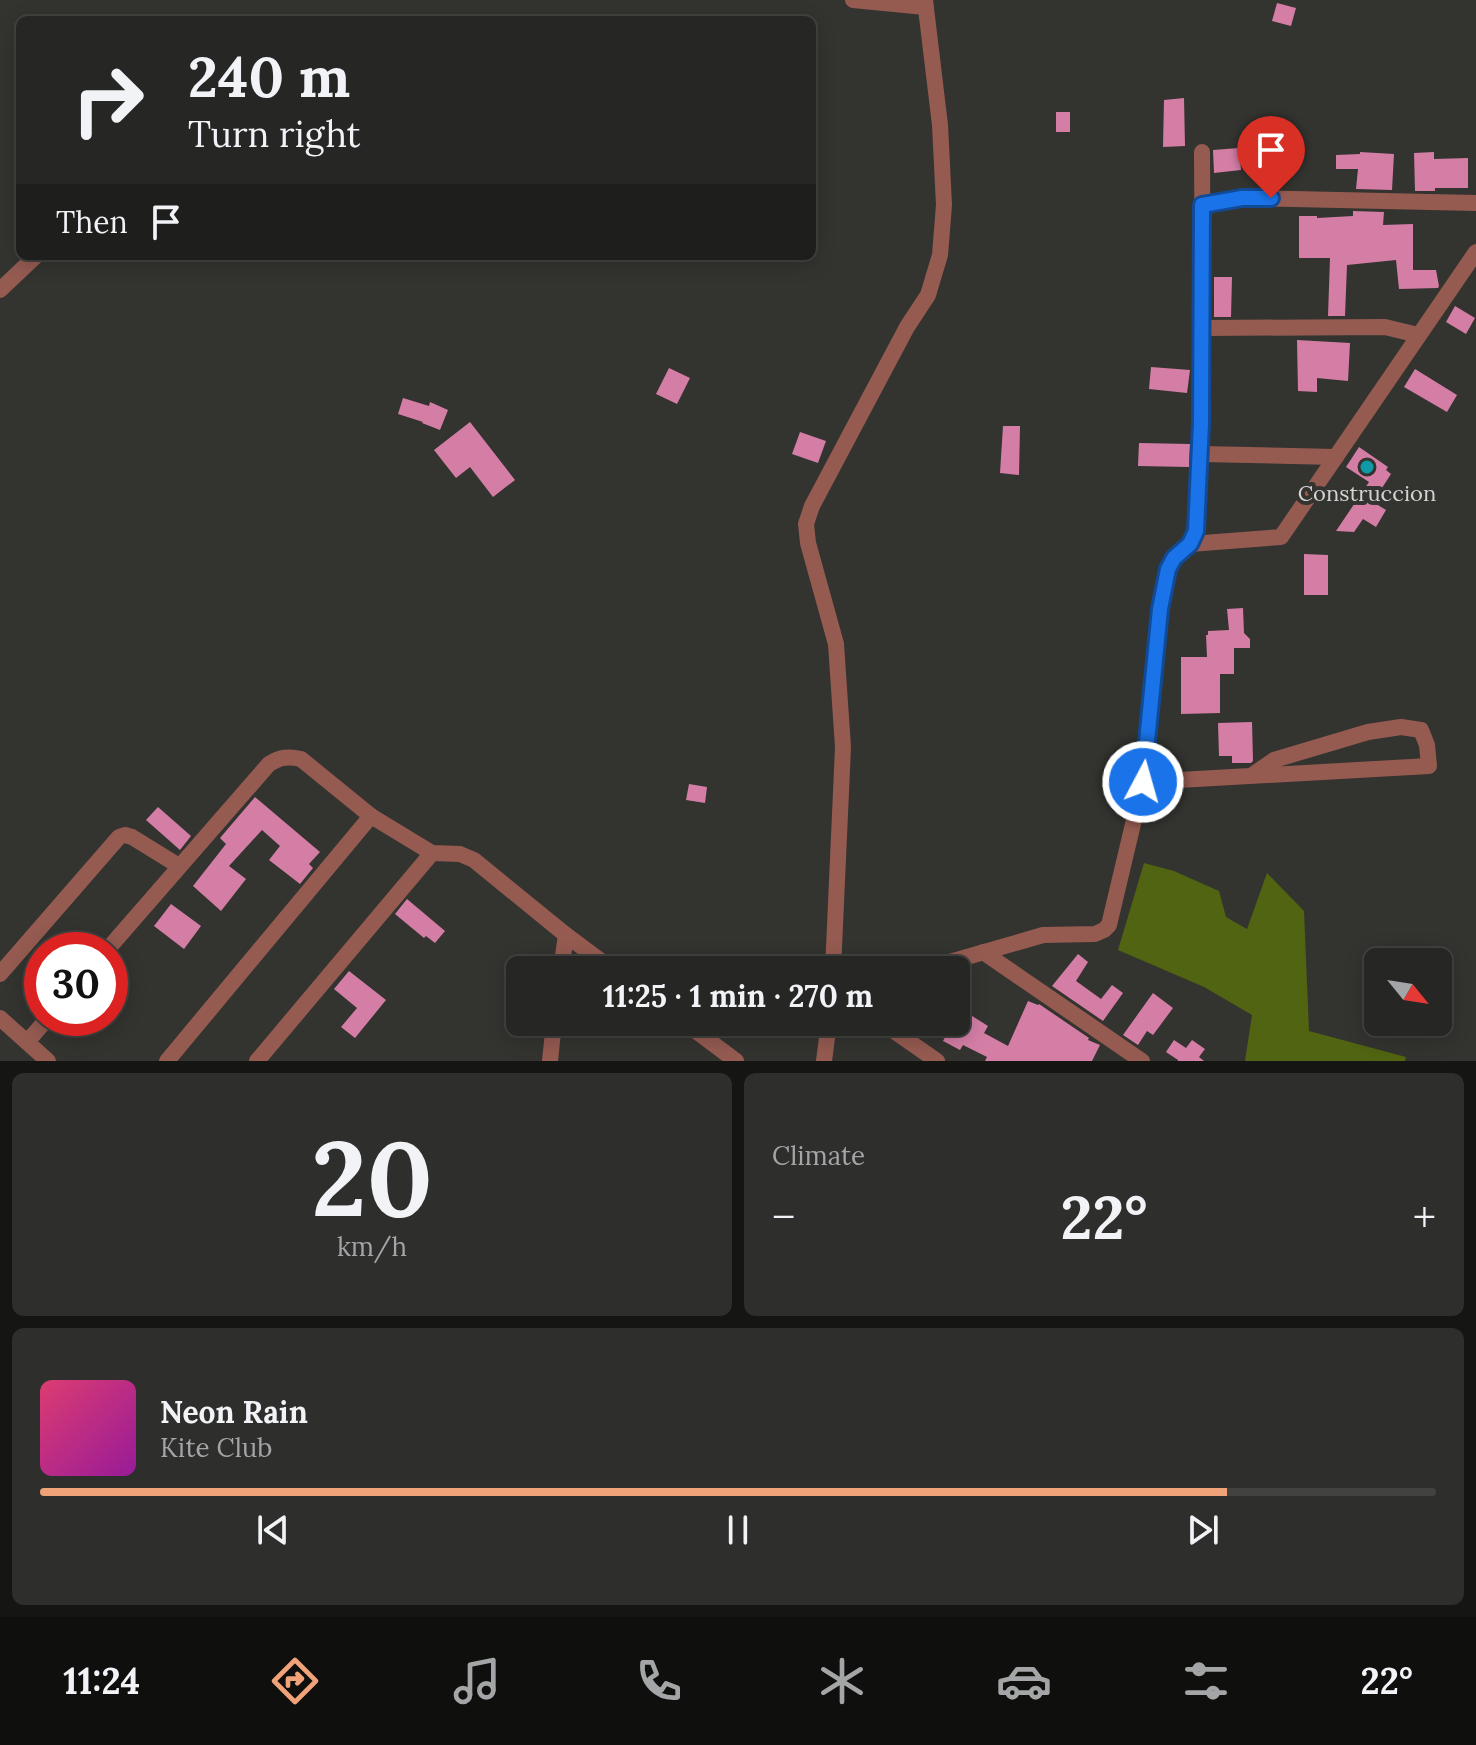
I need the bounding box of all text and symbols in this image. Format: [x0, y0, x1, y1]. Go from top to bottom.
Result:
text: 240 m [188, 41, 350, 112]
icon: right [56, 48, 160, 152]
text: Turn right [188, 111, 361, 157]
pin [1237, 116, 1305, 198]
icon: arrive [1249, 128, 1293, 172]
icon: arrive [144, 200, 188, 244]
text: Then [56, 203, 128, 241]
marker: Construccion [1358, 458, 1376, 476]
place label: Construccion [1298, 479, 1436, 507]
position arrow [1101, 740, 1185, 824]
speed limit sign: 30 [24, 932, 128, 1036]
north arrow [1364, 948, 1452, 1036]
map controls [1364, 948, 1452, 1036]
text: 11:25 · 1 min · 270 m [603, 977, 873, 1015]
text: 20 [311, 1111, 433, 1244]
text: Climate [772, 1139, 865, 1172]
text: 22° [1061, 1179, 1147, 1255]
text: − [772, 1189, 795, 1245]
text: + [1413, 1189, 1436, 1245]
text: km/h [337, 1230, 407, 1263]
text: Neon Rain [160, 1393, 308, 1431]
text: Kite Club [160, 1431, 272, 1464]
icon: previous [251, 1508, 295, 1552]
icon: pause [716, 1508, 760, 1552]
icon: next [1181, 1508, 1225, 1552]
icon: directions [267, 1653, 323, 1709]
icon: music [449, 1653, 505, 1709]
icon: phone [631, 1653, 687, 1709]
icon: climate [814, 1653, 870, 1709]
icon: car [996, 1653, 1052, 1709]
icon: filters [1178, 1653, 1234, 1709]
text: 11:24 [63, 1658, 140, 1704]
text: 22° [1361, 1658, 1413, 1704]

